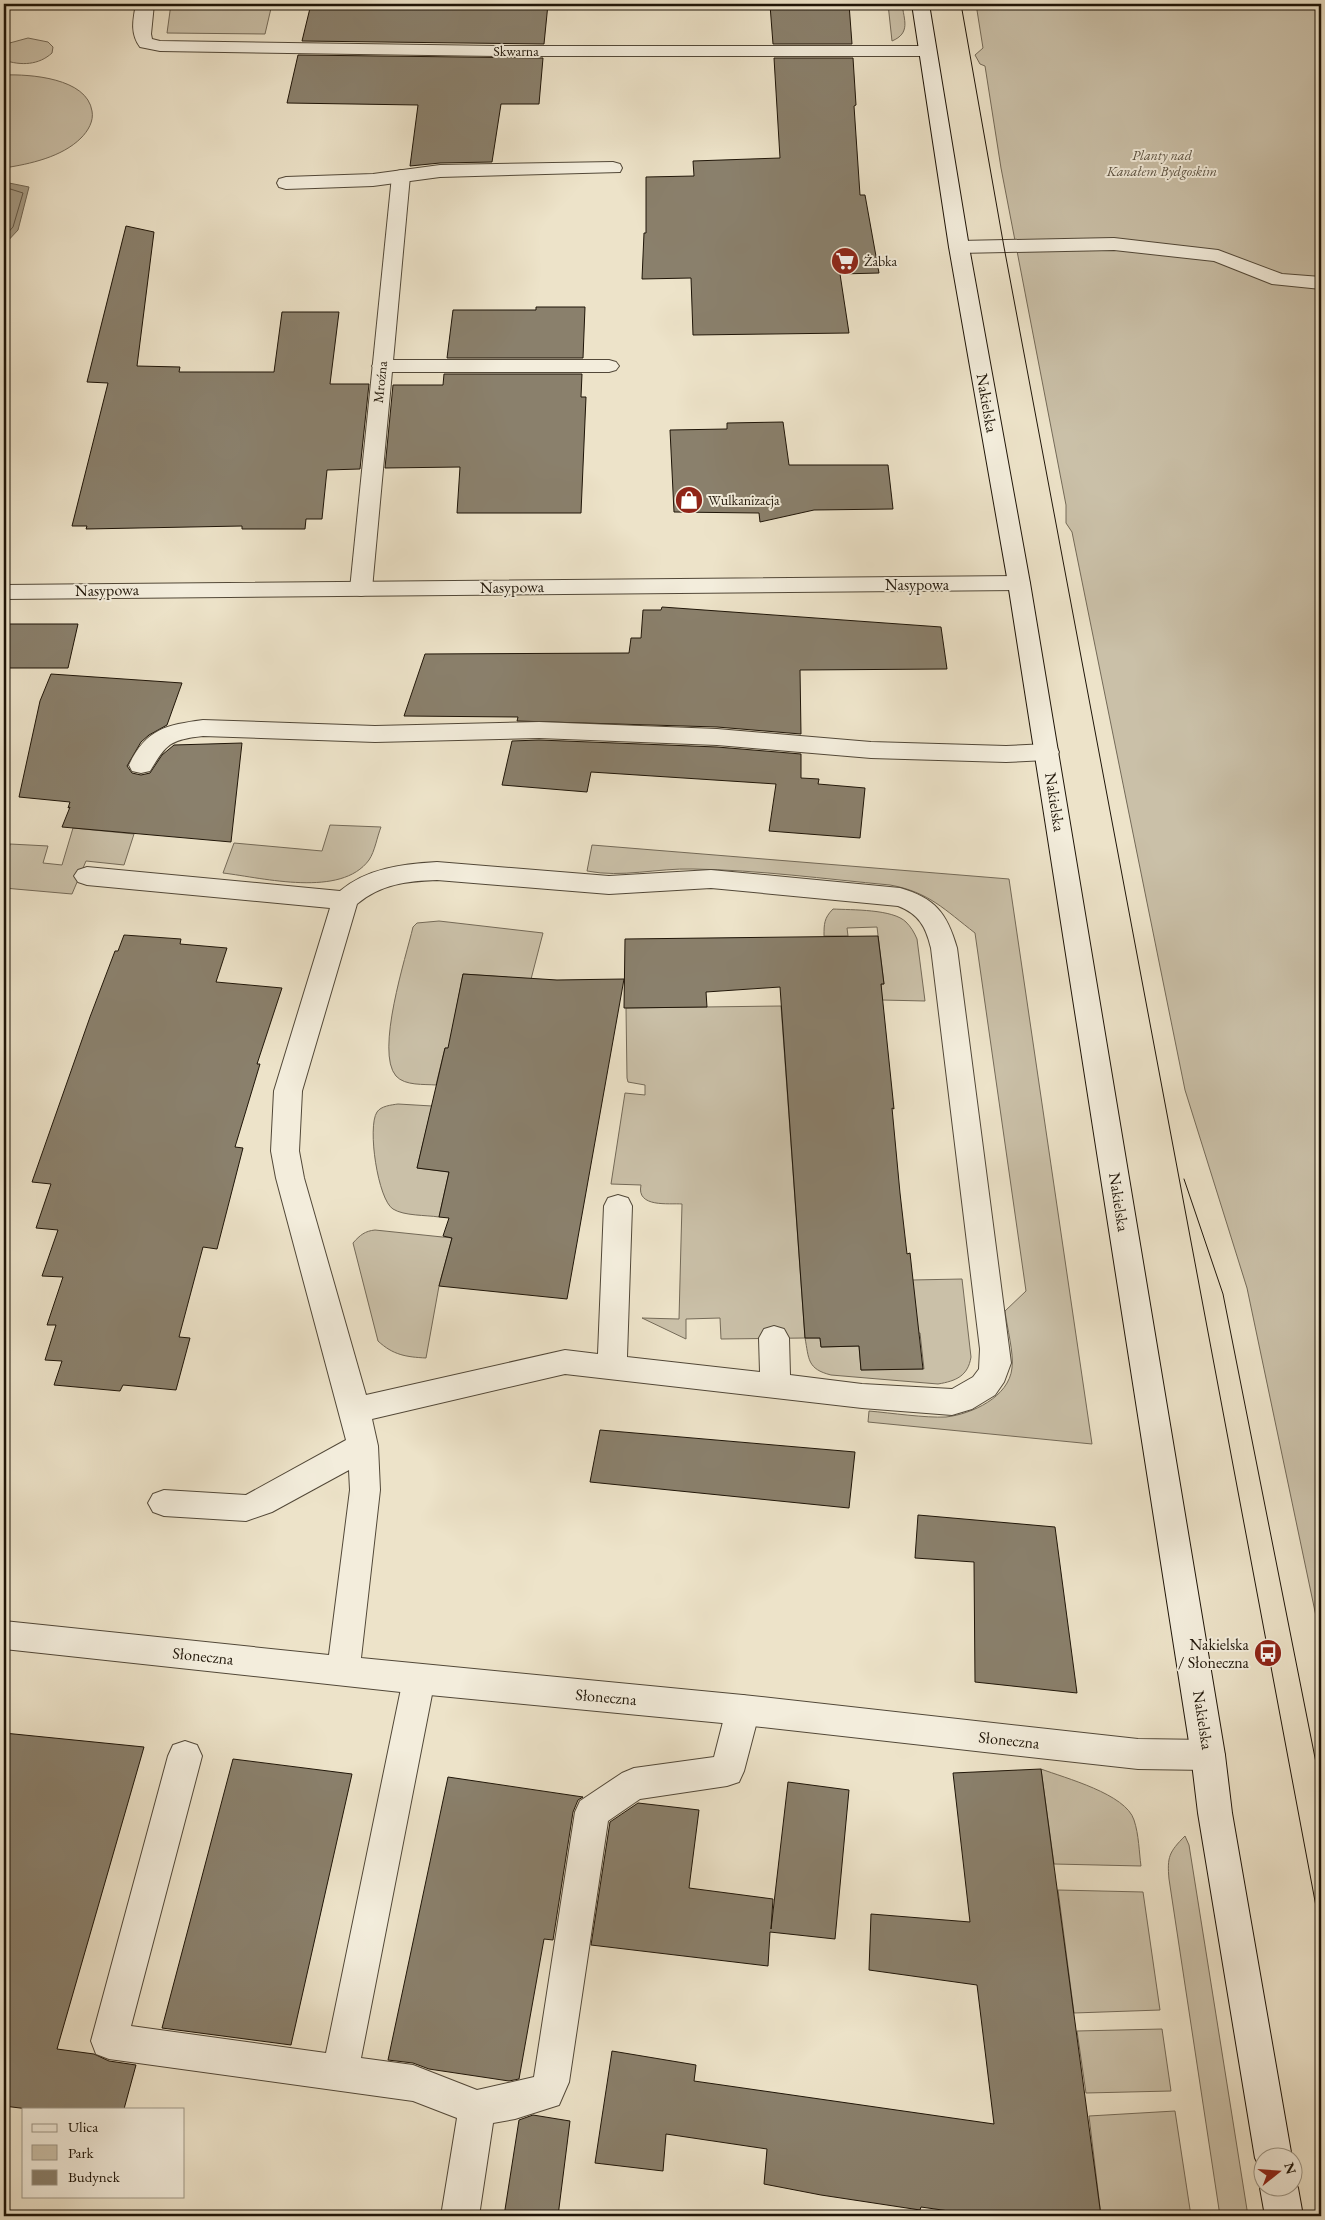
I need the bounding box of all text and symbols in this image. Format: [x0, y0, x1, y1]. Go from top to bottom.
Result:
street label: Skwarna [493, 42, 539, 60]
park label: Planty nad Kanałem Bydgoskim [1106, 146, 1217, 180]
supermarket icon: Żabka [830, 246, 860, 276]
place label: Żabka [864, 252, 898, 270]
street label: Mroźna [369, 360, 391, 404]
street label: Nakielska [971, 372, 1003, 435]
shop icon: Wulkanizacja [674, 485, 704, 515]
place label: Wulkanizacja [708, 491, 780, 509]
street label: Nasypowa [885, 574, 950, 595]
street label: Nasypowa [480, 576, 545, 598]
street label: Nasypowa [75, 579, 140, 601]
street label: Nakielska [1040, 771, 1070, 834]
street label: Nakielska [1104, 1171, 1134, 1234]
place label: Nakielska / Słoneczna [1178, 1634, 1250, 1673]
bus stop icon: Nakielska / Słoneczna [1253, 1638, 1283, 1668]
street label: Słoneczna [171, 1642, 235, 1670]
street label: Słoneczna [575, 1684, 638, 1710]
street label: Nakielska [1188, 1689, 1218, 1752]
street label: Słoneczna [977, 1726, 1041, 1754]
legend [22, 2108, 185, 2198]
text: Ulica [68, 2117, 98, 2136]
text: Park [68, 2143, 95, 2162]
north arrow [1252, 2148, 1302, 2198]
text: N [1280, 2160, 1301, 2177]
text: Budynek [68, 2167, 121, 2186]

